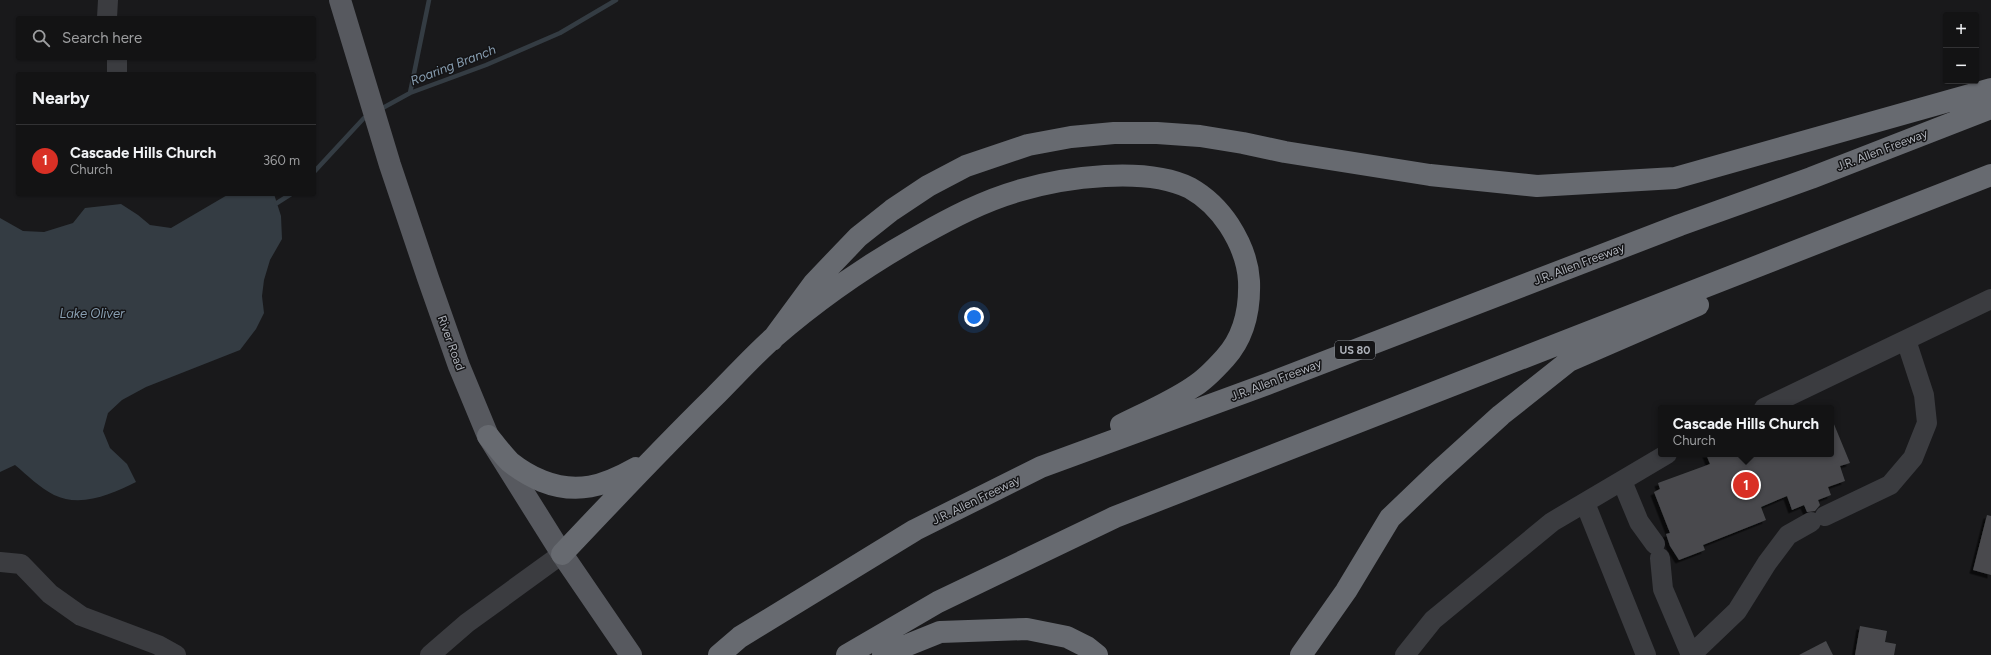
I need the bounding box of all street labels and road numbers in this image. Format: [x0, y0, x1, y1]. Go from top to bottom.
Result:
street label: J.R. Allen Freeway [1835, 126, 1930, 174]
street label: J.R. Allen Freeway [1532, 240, 1627, 288]
street label: River Road [435, 314, 467, 372]
road number: US 80 [1335, 341, 1375, 359]
street label: J.R. Allen Freeway [1229, 356, 1324, 404]
street label: J.R. Allen Freeway [930, 472, 1023, 527]

